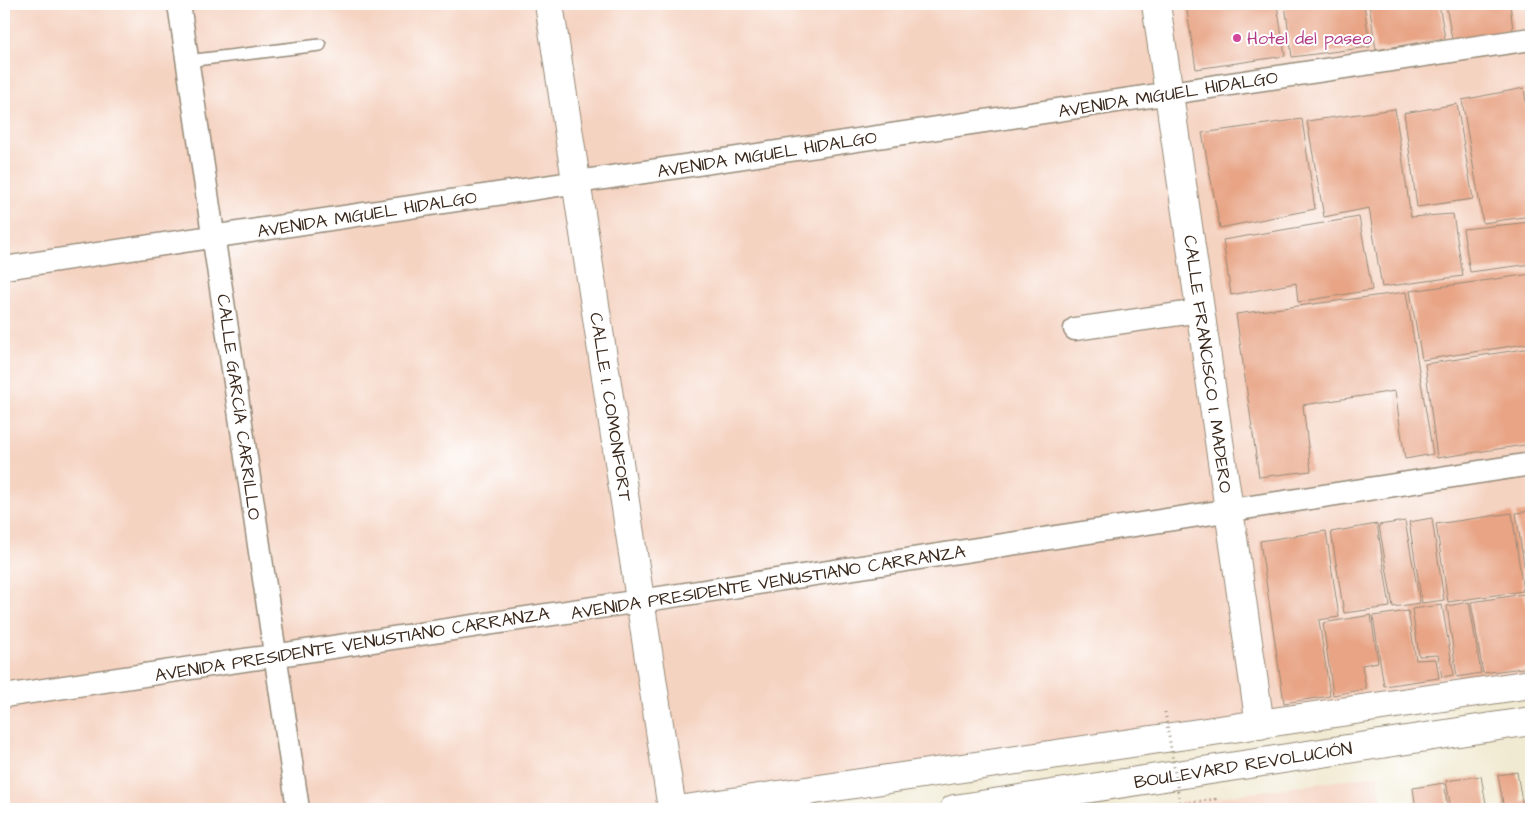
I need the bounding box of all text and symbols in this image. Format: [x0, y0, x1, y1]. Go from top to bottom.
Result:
place label: Hotel del paseo [1247, 26, 1372, 51]
marker: Hotel del paseo [1231, 32, 1243, 44]
street label: AVENIDA MIGUEL HIDALGO [1056, 65, 1280, 124]
street label: AVENIDA MIGUEL HIDALGO [655, 125, 879, 184]
street label: AVENIDA MIGUEL HIDALGO [255, 185, 479, 244]
street label: CALLE FRANCISCO I. MADERO [1177, 233, 1238, 495]
street label: CALLE GARCÍA CARRILLO [210, 293, 267, 522]
street label: CALLE I. COMONFORT [583, 311, 638, 504]
street label: AVENIDA PRESIDENTE VENUSTIANO CARRANZA [569, 539, 968, 626]
street label: AVENIDA PRESIDENTE VENUSTIANO CARRANZA [153, 601, 552, 688]
street label: BOULEVARD REVOLUCIÓN [1132, 736, 1354, 795]

